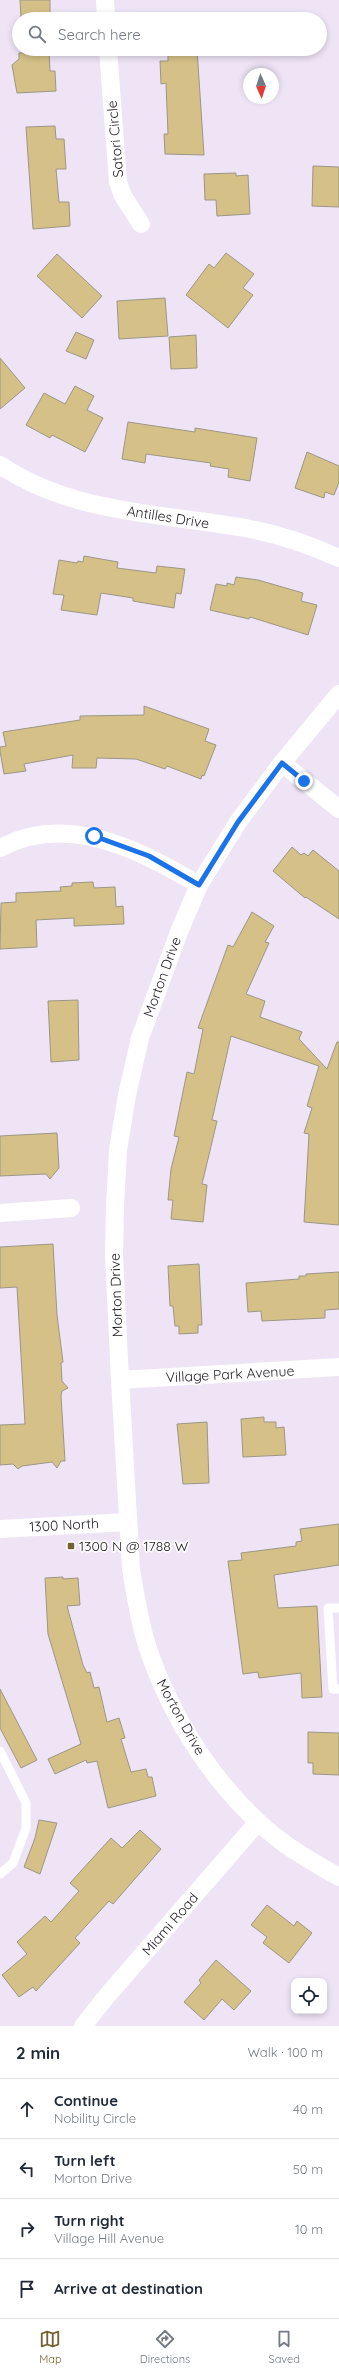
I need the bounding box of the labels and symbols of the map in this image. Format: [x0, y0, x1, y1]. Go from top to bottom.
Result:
north arrow [243, 68, 279, 104]
street label: Satori Circle [103, 100, 127, 178]
street label: Antilles Drive [126, 502, 211, 532]
route end [295, 772, 313, 790]
route start [85, 827, 103, 845]
street label: Morton Drive [139, 934, 185, 1020]
street label: Morton Drive [106, 1253, 126, 1337]
street label: Village Park Avenue [165, 1362, 295, 1386]
street label: 1300 North [29, 1514, 99, 1536]
place label: 1300 N @ 1788 W [79, 1537, 189, 1555]
marker: 1300 N @ 1788 W [66, 1541, 76, 1551]
street label: Morton Drive [153, 1676, 209, 1758]
street label: Miami Road [138, 1889, 202, 1959]

